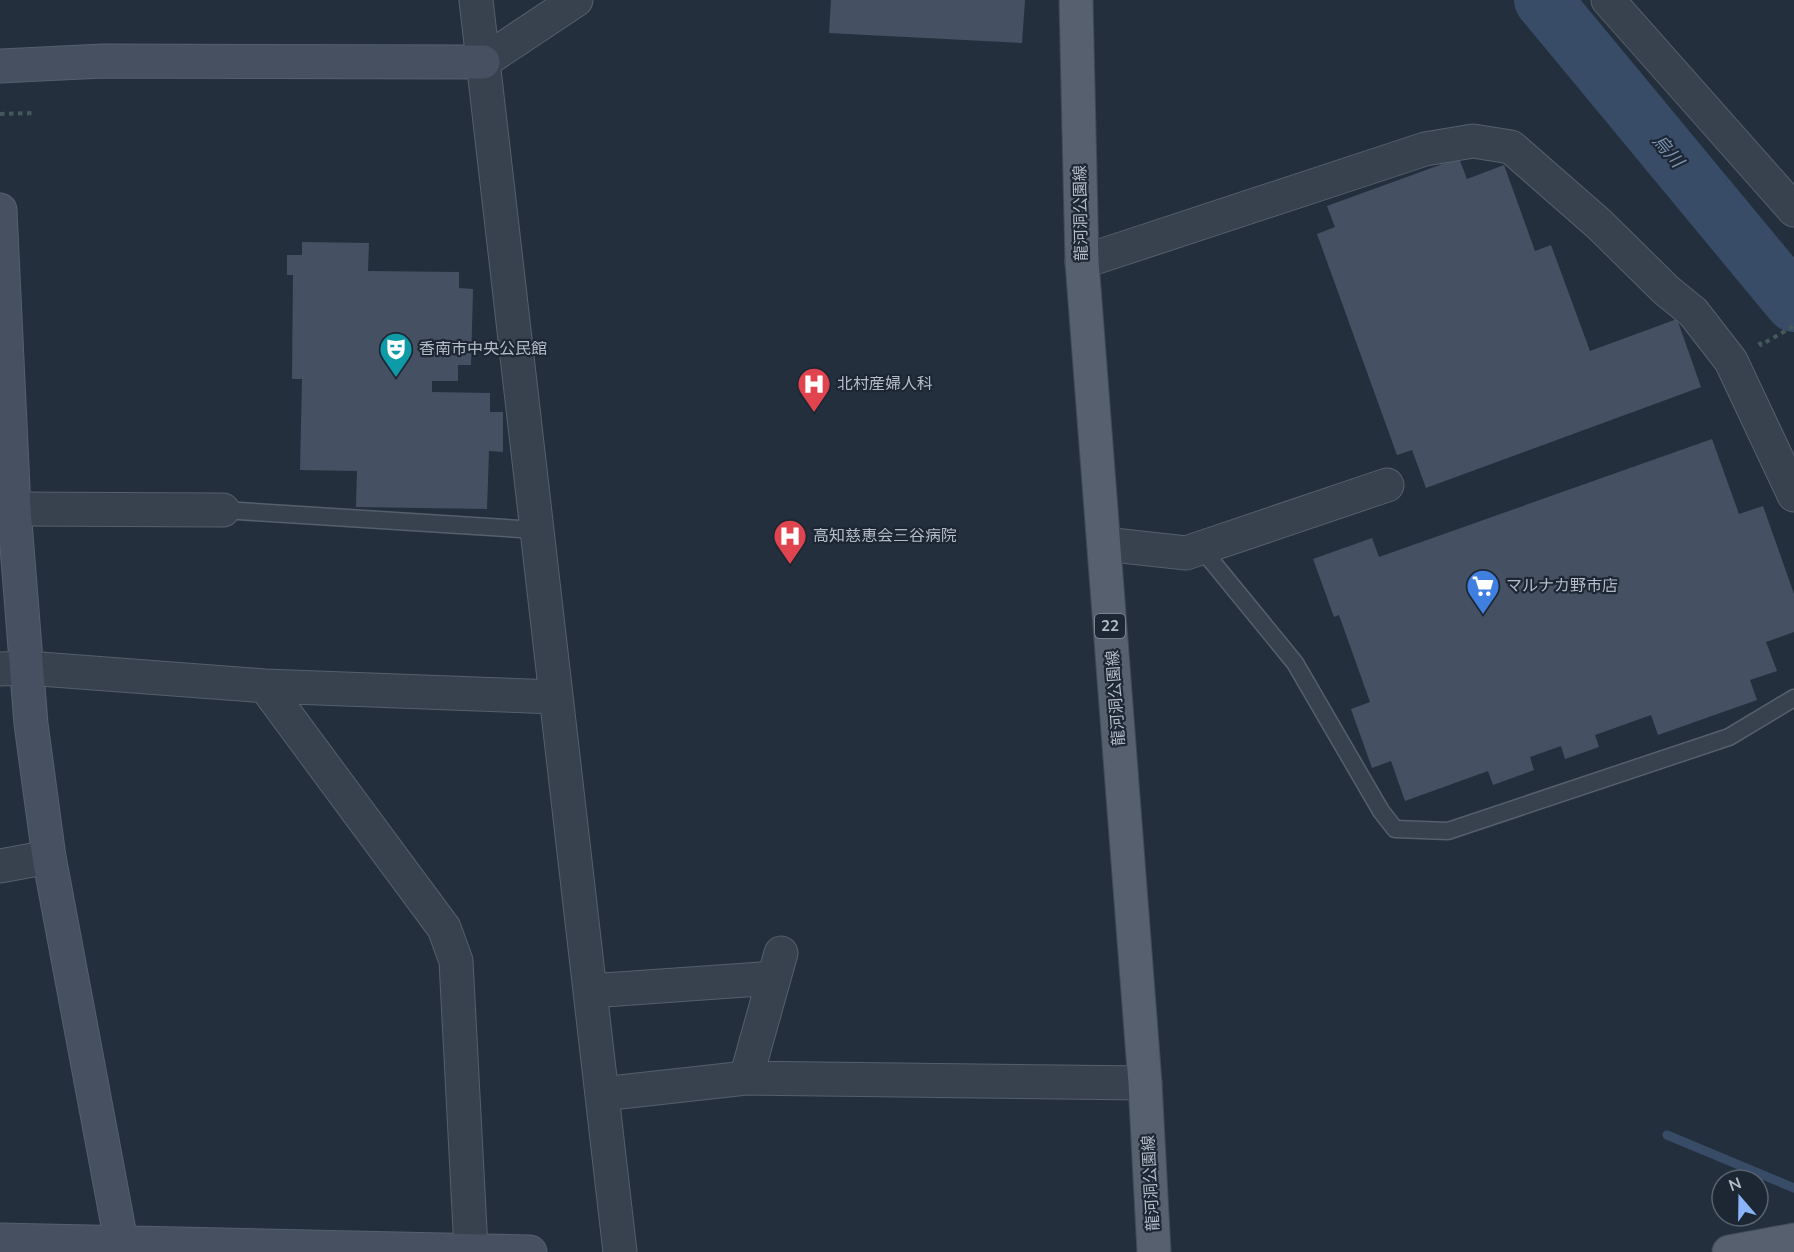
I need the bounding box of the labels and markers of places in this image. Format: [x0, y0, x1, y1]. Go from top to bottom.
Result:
theatre icon: 香南市中央公民館 [378, 331, 414, 378]
place label: 香南市中央公民館 [419, 338, 547, 360]
hospital icon: 北村産婦人科 [796, 366, 832, 413]
place label: 北村産婦人科 [837, 373, 933, 395]
hospital icon: 高知慈恵会三谷病院 [772, 518, 808, 565]
place label: 高知慈恵会三谷病院 [813, 525, 957, 547]
supermarket icon: マルナカ野市店 [1465, 568, 1501, 615]
place label: マルナカ野市店 [1506, 575, 1618, 597]

